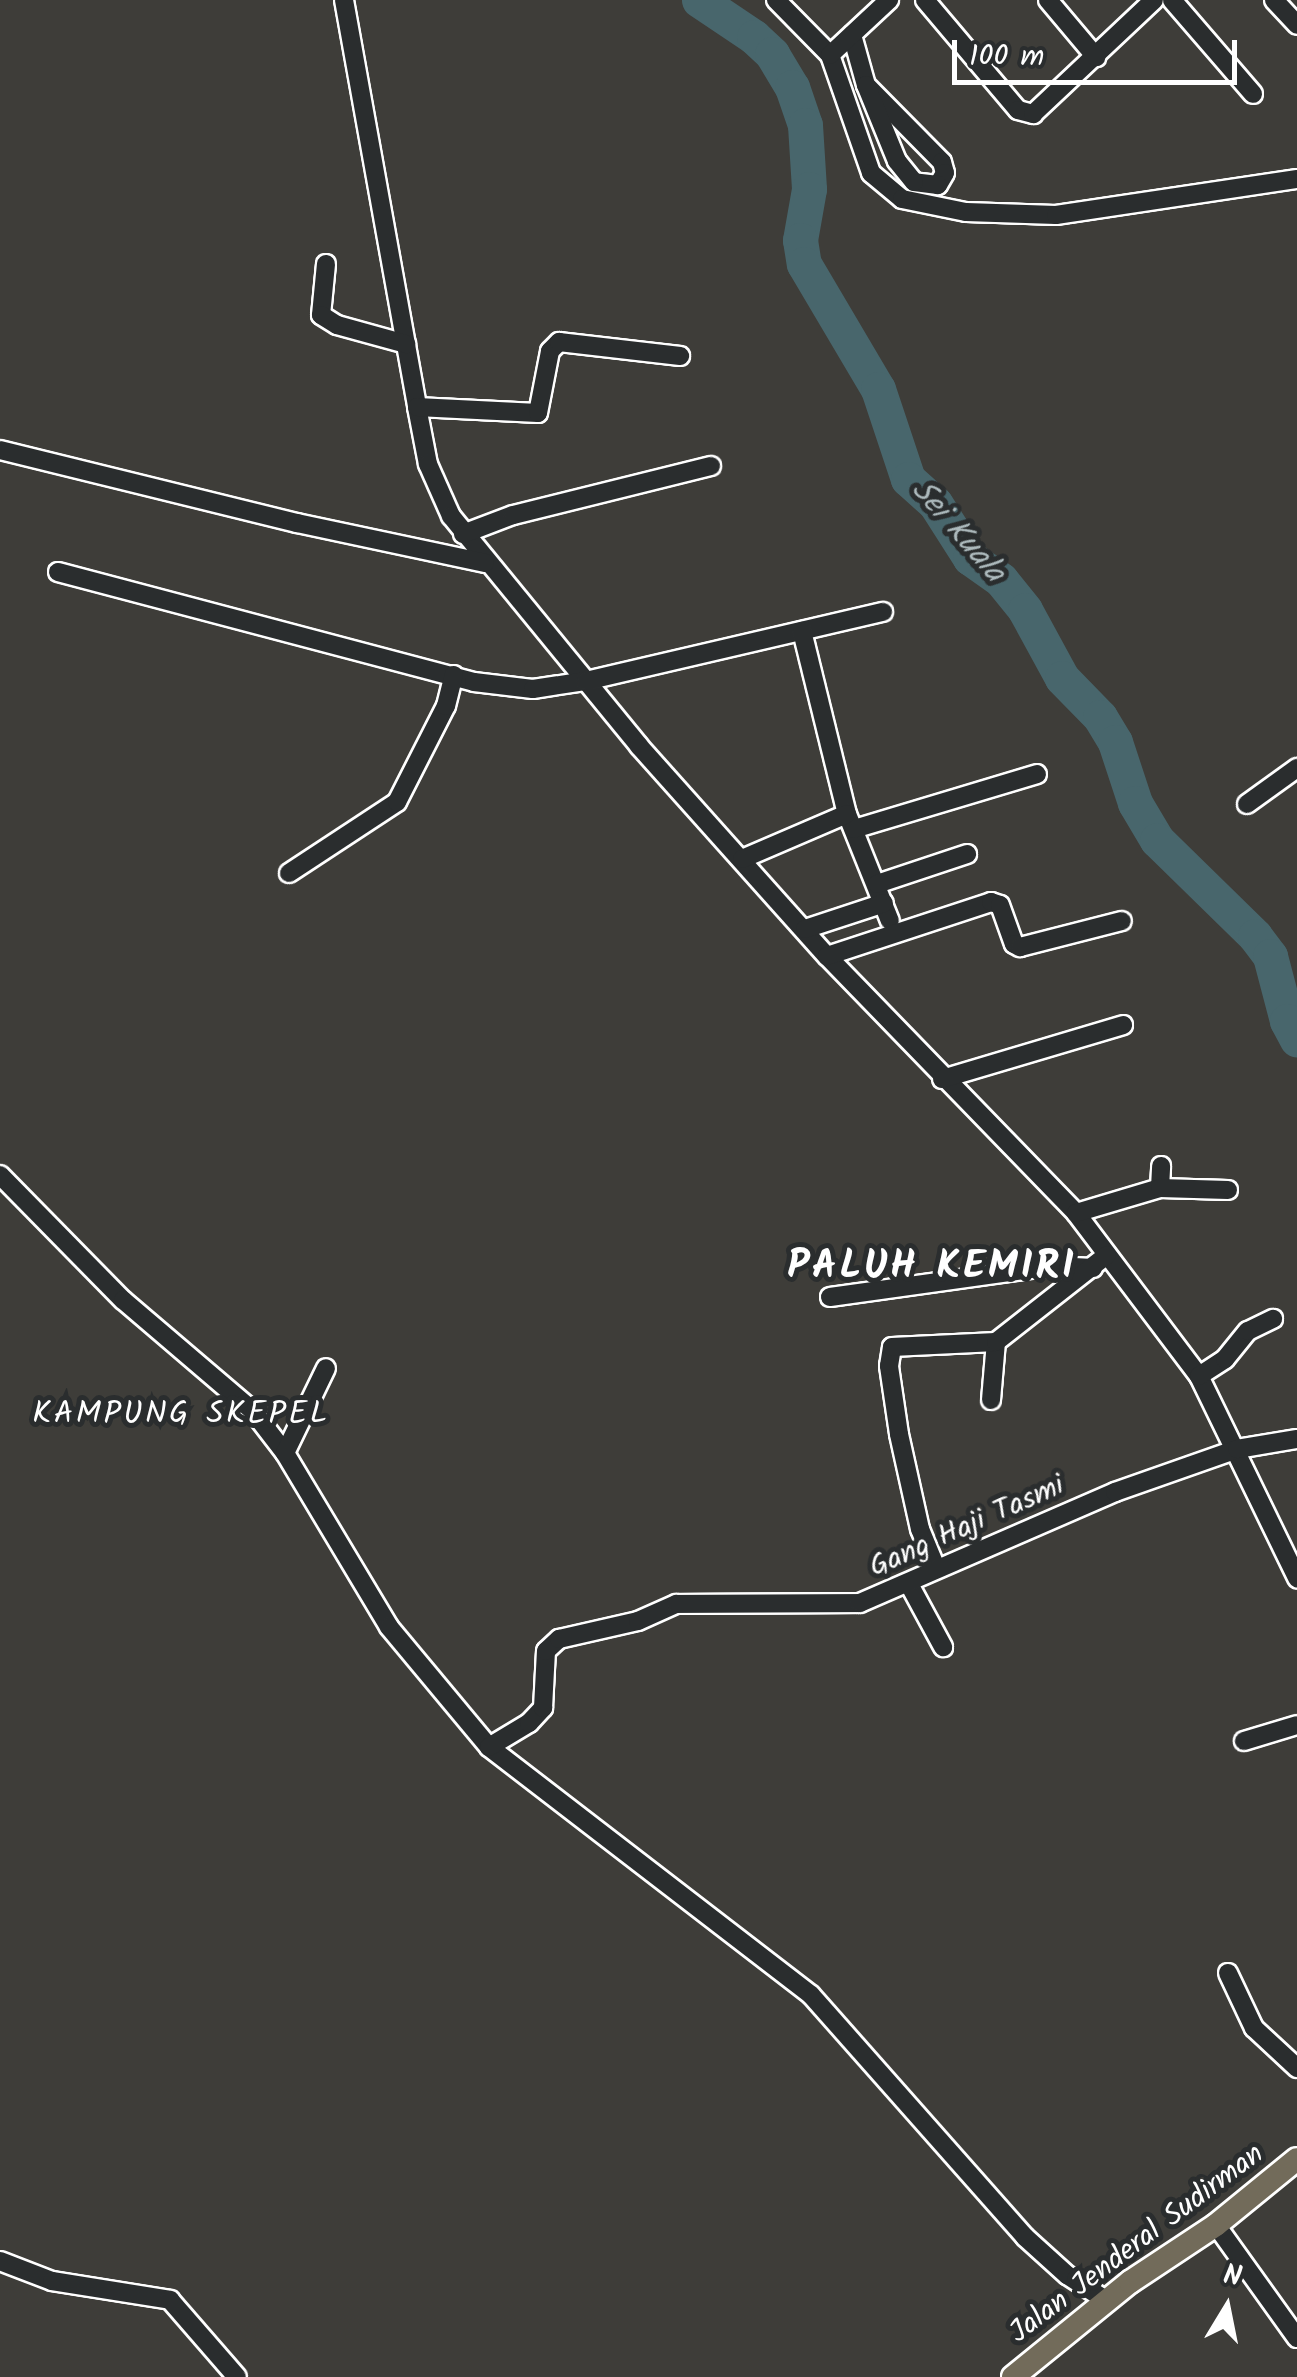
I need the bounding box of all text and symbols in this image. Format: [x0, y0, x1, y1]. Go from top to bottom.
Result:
scale bar [957, 20, 1242, 82]
text: 100 m [969, 33, 1044, 81]
water label: Sei Kuala [902, 473, 1012, 591]
district label: PALUH KEMIRI [787, 1243, 1077, 1291]
district label: KAMPUNG SKEPEL [32, 1396, 330, 1434]
street label: Gang Haji Tasmi [864, 1468, 1070, 1586]
street label: Jalan Jenderal Sudirman [1003, 2137, 1271, 2351]
text: N [1220, 2253, 1245, 2301]
north arrow [1177, 2257, 1277, 2357]

